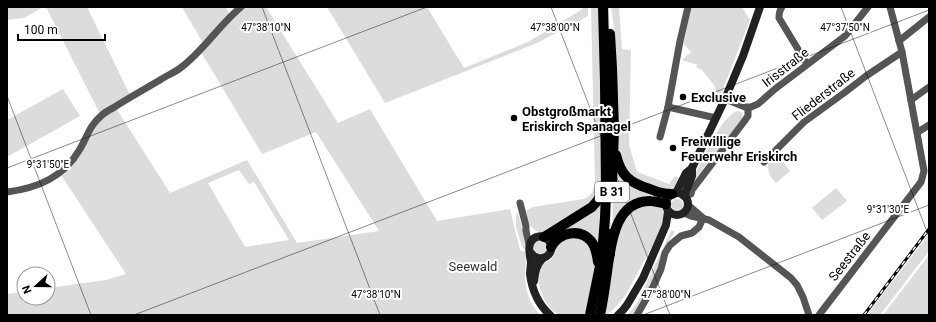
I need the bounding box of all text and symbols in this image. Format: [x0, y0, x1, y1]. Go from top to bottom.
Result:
scale bar [18, 16, 105, 42]
text: 47°38'10"N [241, 22, 291, 33]
text: 47°38'00"N [530, 22, 580, 33]
text: 47°37'50"N [820, 22, 870, 33]
text: 100 m [24, 23, 58, 37]
street label: Irisstraße [759, 45, 812, 90]
street label: Fliederstraße [789, 65, 858, 124]
place label: Exclusive [691, 90, 746, 105]
marker: Exclusive [678, 92, 688, 102]
place label: Obstgroßmarkt Eriskirch Spanagel [522, 104, 631, 134]
marker: Obstgroßmarkt Eriskirch Spanagel [509, 113, 519, 123]
place label: Freiwillige Feuerwehr Eriskirch [681, 134, 797, 164]
marker: Freiwillige Feuerwehr Eriskirch [668, 143, 678, 153]
text: 9°31'50"E [27, 159, 70, 170]
road number: B 31 [595, 182, 629, 202]
text: 9°31'30"E [867, 204, 910, 215]
street label: Seestraße [826, 229, 873, 284]
park label: Seewald [449, 259, 497, 274]
north arrow [16, 266, 56, 306]
text: N [20, 283, 35, 295]
text: 47°38'10"N [351, 289, 401, 300]
text: 47°38'00"N [641, 289, 691, 300]

